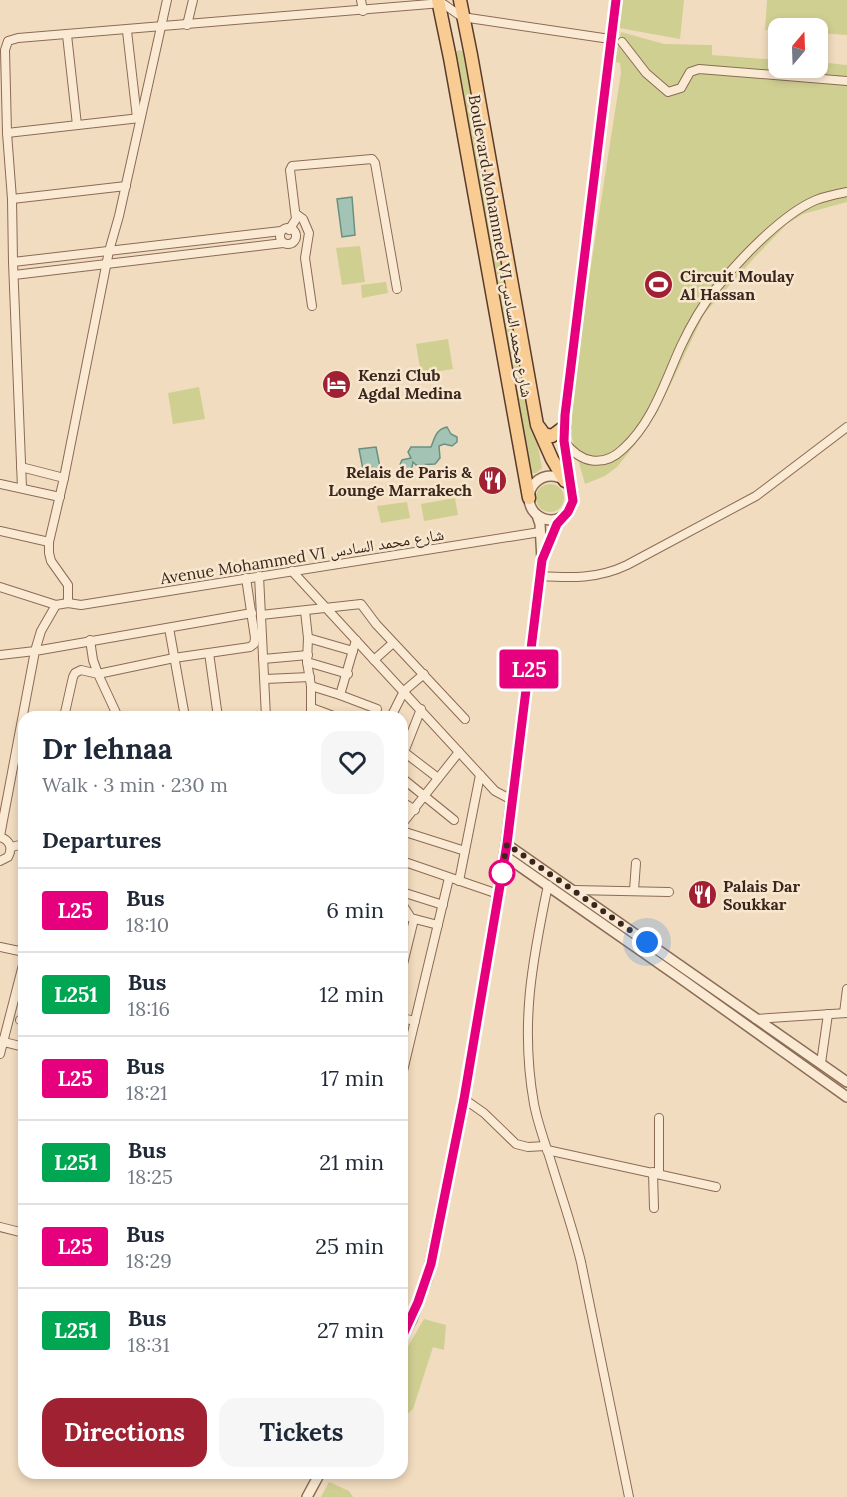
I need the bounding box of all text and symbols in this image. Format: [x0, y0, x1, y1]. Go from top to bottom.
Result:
north arrow [768, 18, 828, 78]
map controls [768, 18, 828, 78]
street label: Boulevard Mohammed VI شارع محمد السادس [464, 93, 538, 399]
place label: Circuit Moulay Al Hassan [680, 266, 794, 304]
sports icon: Circuit Moulay Al Hassan [643, 269, 675, 301]
place label: Kenzi Club Agdal Medina [358, 365, 462, 403]
hotel icon: Kenzi Club Agdal Medina [321, 368, 353, 400]
place label: Relais de Paris & Lounge Marrakech [328, 462, 472, 500]
restaurant icon: Relais de Paris & Lounge Marrakech [477, 465, 509, 497]
street label: Avenue Mohammed VI شارع محمد السادس [158, 524, 445, 589]
line badge: L25 [494, 650, 564, 688]
text: L25 [511, 656, 547, 683]
text: Dr lehnaa [42, 731, 172, 767]
button: heart [321, 731, 384, 794]
text: Walk · 3 min · 230 m [42, 772, 228, 797]
text: Departures [42, 826, 161, 854]
unlabelled marker [489, 860, 515, 886]
place label: Palais Dar Soukkar [723, 876, 800, 914]
restaurant icon: Palais Dar Soukkar [686, 879, 718, 911]
text: Bus [126, 884, 165, 912]
text: 6 min [326, 896, 384, 924]
text: L25 [57, 897, 93, 924]
text: 18:10 [126, 912, 169, 937]
your location [632, 927, 662, 957]
text: Bus [128, 968, 166, 996]
text: 12 min [319, 980, 384, 1008]
text: L251 [54, 981, 98, 1008]
text: 18:16 [128, 996, 170, 1021]
text: Bus [126, 1052, 165, 1080]
text: 17 min [321, 1064, 384, 1092]
text: L25 [57, 1065, 93, 1092]
text: 18:21 [126, 1080, 168, 1105]
text: Bus [128, 1136, 166, 1164]
text: 21 min [319, 1148, 384, 1176]
text: L251 [54, 1149, 98, 1176]
text: 18:25 [128, 1164, 173, 1189]
text: Bus [126, 1220, 165, 1248]
text: 25 min [315, 1232, 384, 1260]
text: L25 [57, 1233, 93, 1260]
text: 18:29 [126, 1248, 172, 1273]
text: Bus [128, 1304, 166, 1332]
text: 27 min [317, 1316, 384, 1344]
text: L251 [54, 1317, 98, 1344]
text: 18:31 [128, 1332, 170, 1357]
button: Directions [42, 1398, 207, 1467]
button: Tickets [219, 1398, 384, 1467]

